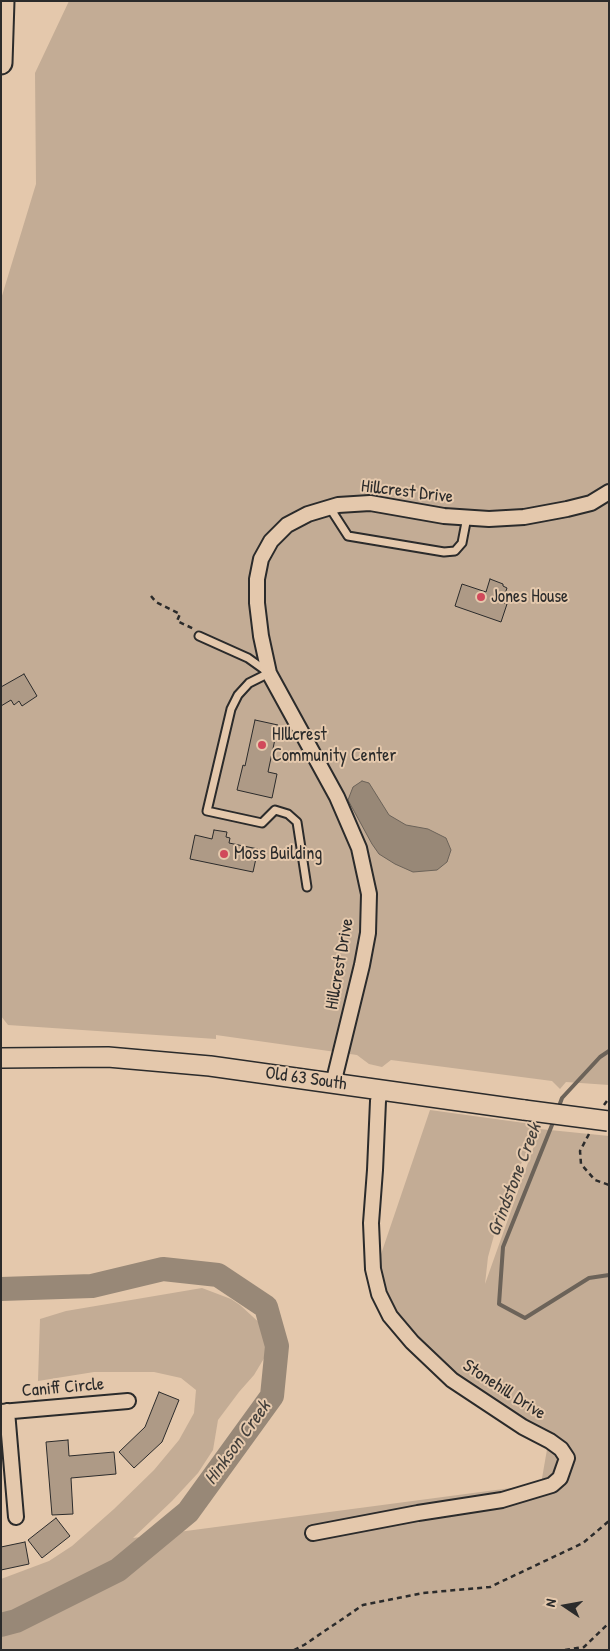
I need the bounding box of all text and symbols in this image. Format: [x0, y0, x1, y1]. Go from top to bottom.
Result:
street label: Hillcrest Drive [360, 476, 454, 508]
place label: Jones House [491, 586, 568, 608]
marker: Jones House [475, 591, 487, 603]
place label: HIllcrest Community Center [272, 724, 396, 766]
marker: HIllcrest Community Center [256, 739, 268, 751]
place label: Moss Building [234, 843, 322, 865]
marker: Moss Building [218, 848, 230, 860]
street label: Hillcrest Drive [321, 917, 359, 1011]
street label: Old 63 South [264, 1063, 348, 1095]
water label: Grindstone Creek [483, 1120, 547, 1240]
street label: Stonehill Drive [459, 1355, 549, 1425]
street label: Caniff Circle [21, 1374, 105, 1402]
water label: Hinkson Creek [200, 1397, 276, 1489]
north arrow [540, 1581, 590, 1631]
text: N [540, 1597, 560, 1608]

